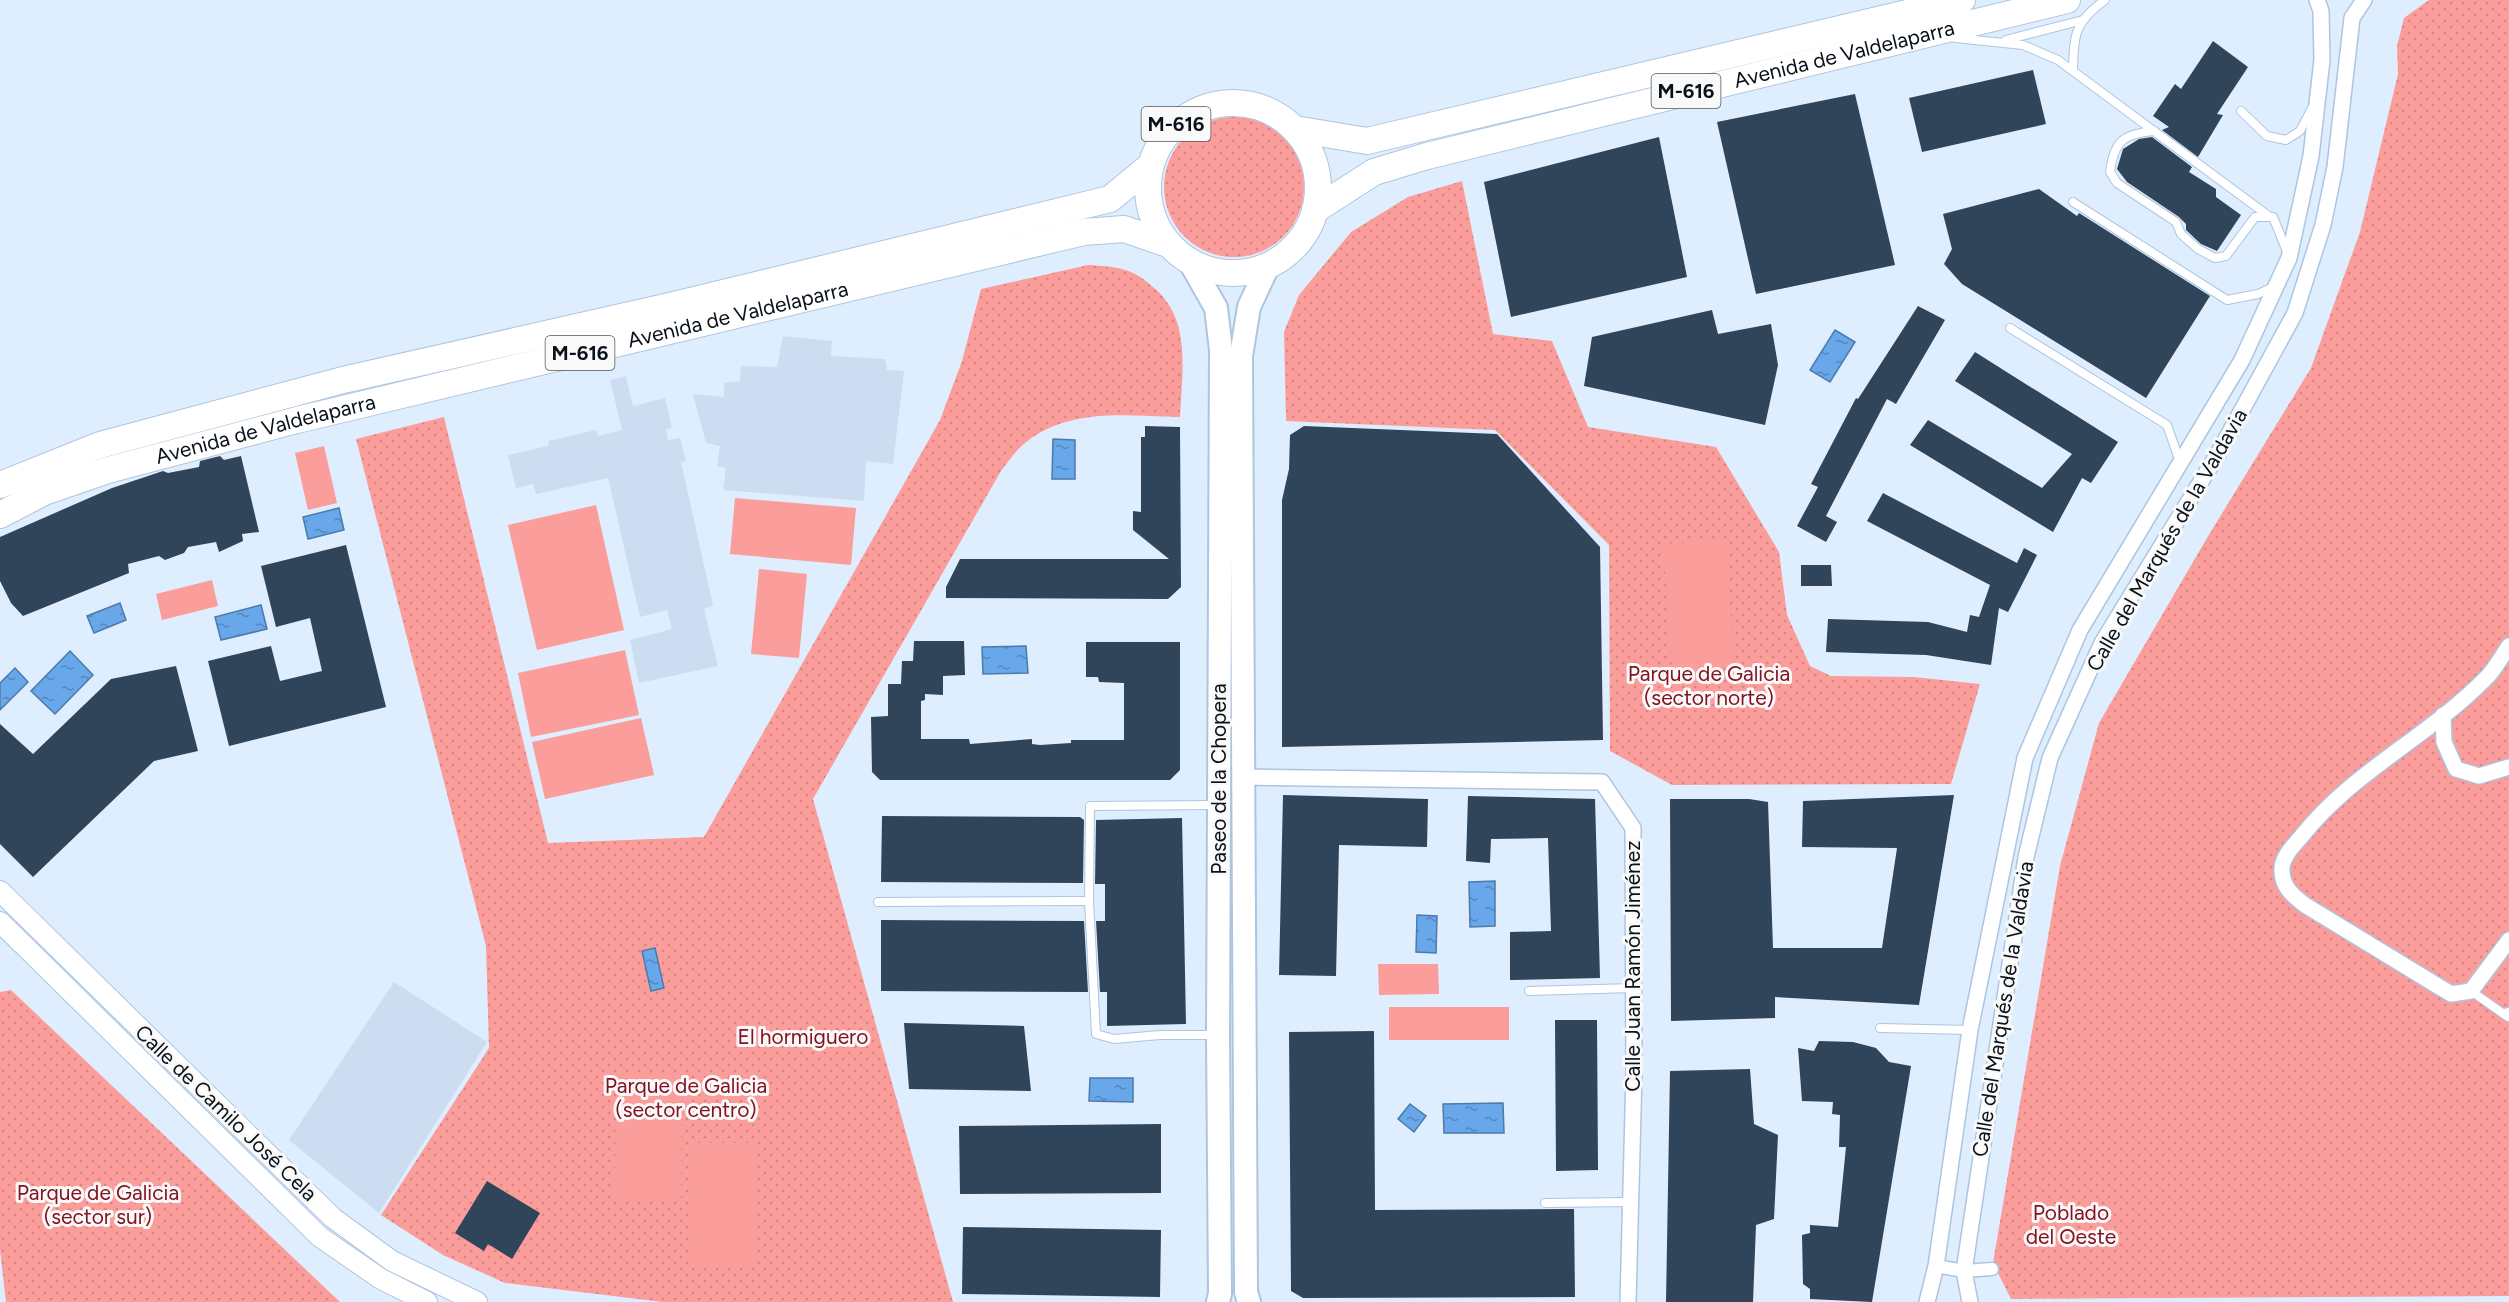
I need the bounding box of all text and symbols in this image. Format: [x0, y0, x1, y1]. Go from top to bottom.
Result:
street label: Avenida de Valdelaparra [1731, 15, 1957, 93]
road number: M-616 [1652, 74, 1720, 108]
road number: M-616 [1142, 107, 1210, 141]
street label: Avenida de Valdelaparra [625, 276, 851, 353]
road number: M-616 [546, 336, 614, 370]
street label: Avenida de Valdelaparra [153, 389, 378, 469]
street label: Calle del Marqués de la Valdavia [2081, 404, 2252, 676]
park label: Parque de Galicia (sector norte) [1628, 661, 1790, 710]
street label: Paseo de la Chopera [1206, 683, 1231, 875]
street label: Calle Juan Ramón Jiménez [1620, 840, 1645, 1092]
street label: Calle del Marqués de la Valdavia [1967, 859, 2038, 1159]
street label: Calle de Camilo José Cela [130, 1019, 322, 1206]
park label: El hormiguero [738, 1024, 868, 1049]
park label: Parque de Galicia (sector centro) [605, 1073, 767, 1122]
park label: Parque de Galicia (sector sur) [17, 1180, 179, 1229]
park label: Poblado del Oeste [2026, 1200, 2116, 1249]

